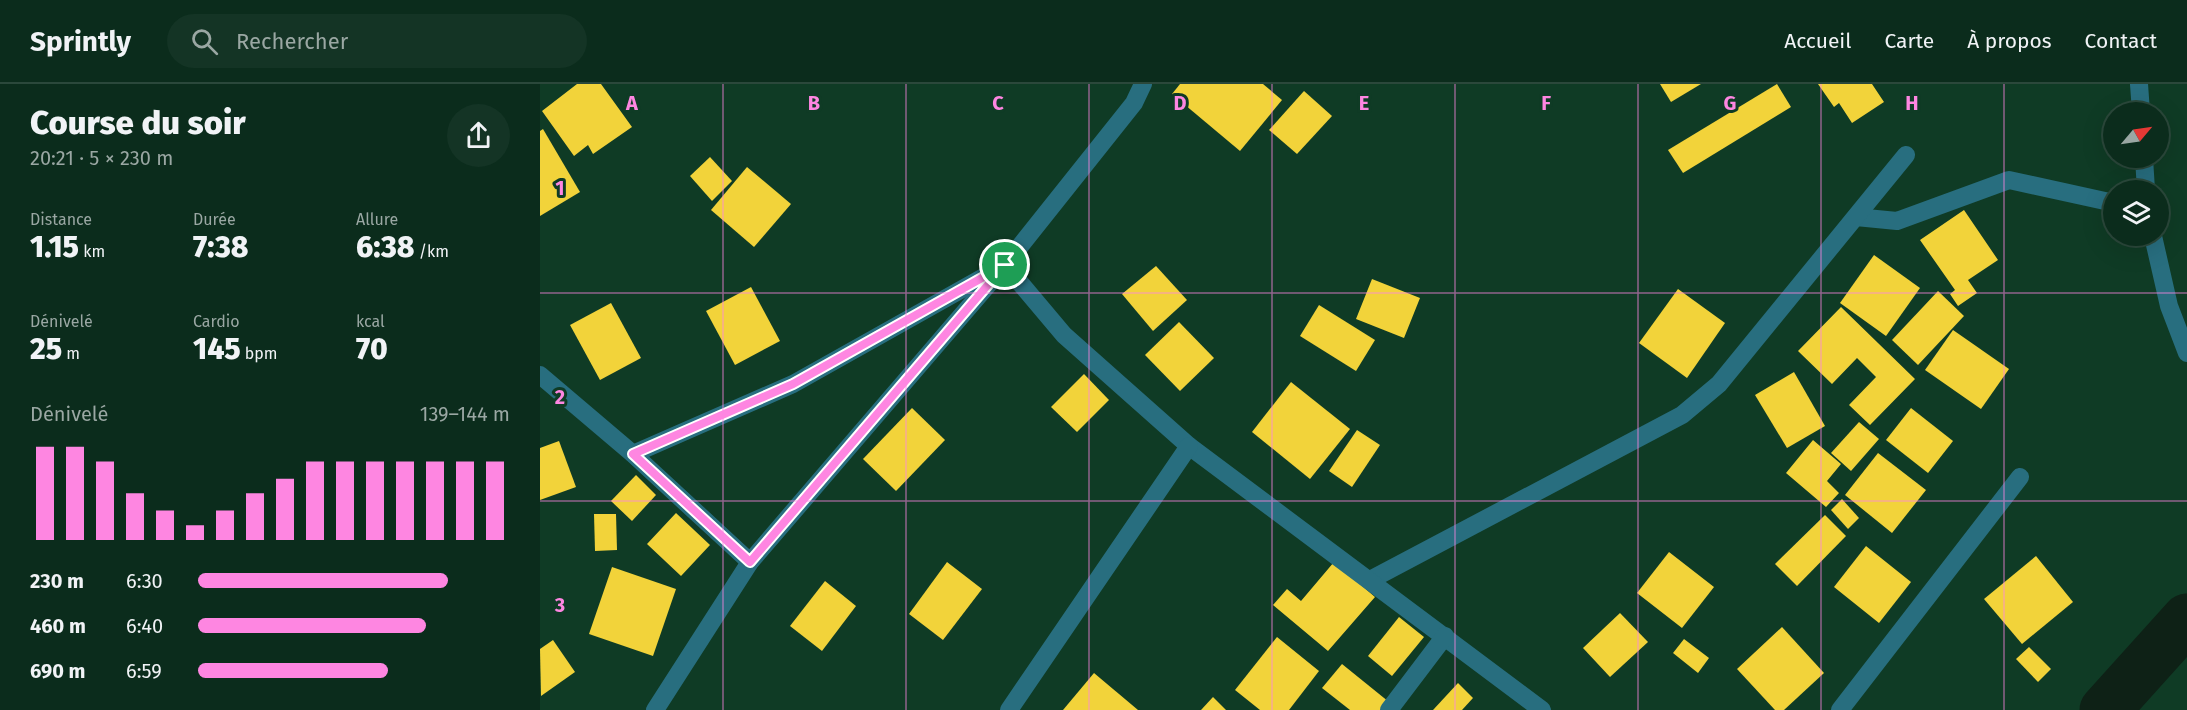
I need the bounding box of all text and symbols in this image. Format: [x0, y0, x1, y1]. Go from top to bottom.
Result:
search box [167, 14, 587, 68]
text: Sprintly [30, 25, 131, 58]
icon: search [188, 25, 221, 58]
text: Rechercher [236, 28, 348, 55]
text: Accueil [1784, 28, 1851, 54]
text: Carte [1884, 28, 1934, 54]
text: À propos [1967, 28, 2052, 54]
text: Contact [2085, 28, 2157, 54]
text: A [625, 91, 639, 115]
text: B [808, 91, 820, 115]
text: C [992, 91, 1004, 115]
text: D [1173, 91, 1187, 115]
text: E [1359, 91, 1369, 115]
text: F [1541, 91, 1551, 115]
text: G [1724, 91, 1736, 115]
text: H [1905, 91, 1919, 115]
north arrow [2103, 102, 2169, 168]
map controls [2103, 102, 2169, 246]
text: Course du soir [30, 103, 246, 143]
button: share [447, 104, 510, 167]
text: 20:21 · 5 × 230 m [30, 146, 173, 170]
text: 1 [555, 176, 565, 200]
button: layers [2103, 180, 2169, 246]
text: Distance [30, 210, 92, 229]
text: Durée [193, 210, 236, 229]
text: Allure [356, 210, 398, 229]
text: 1.15 [30, 229, 79, 265]
text: 7:38 [193, 229, 248, 265]
text: 6:38 [356, 229, 414, 265]
pin [979, 239, 1030, 290]
text: km [79, 242, 105, 261]
text: /km [414, 242, 449, 261]
icon: arrive [988, 248, 1021, 281]
text: Dénivelé [30, 312, 93, 331]
text: Cardio [193, 312, 240, 331]
text: kcal [356, 312, 385, 331]
text: 25 [30, 331, 62, 367]
text: 145 [193, 331, 241, 367]
text: 70 [356, 331, 388, 367]
text: m [62, 344, 80, 363]
text: bpm [241, 344, 278, 363]
text: 2 [555, 385, 565, 409]
text: Dénivelé [30, 402, 108, 426]
text: 139–144 m [420, 402, 510, 426]
text: 230 m [30, 569, 84, 593]
text: 6:30 [126, 569, 163, 593]
text: 3 [554, 593, 565, 617]
text: 460 m [30, 614, 86, 638]
text: 6:40 [126, 614, 163, 638]
text: 690 m [30, 659, 86, 683]
text: 6:59 [126, 659, 162, 683]

